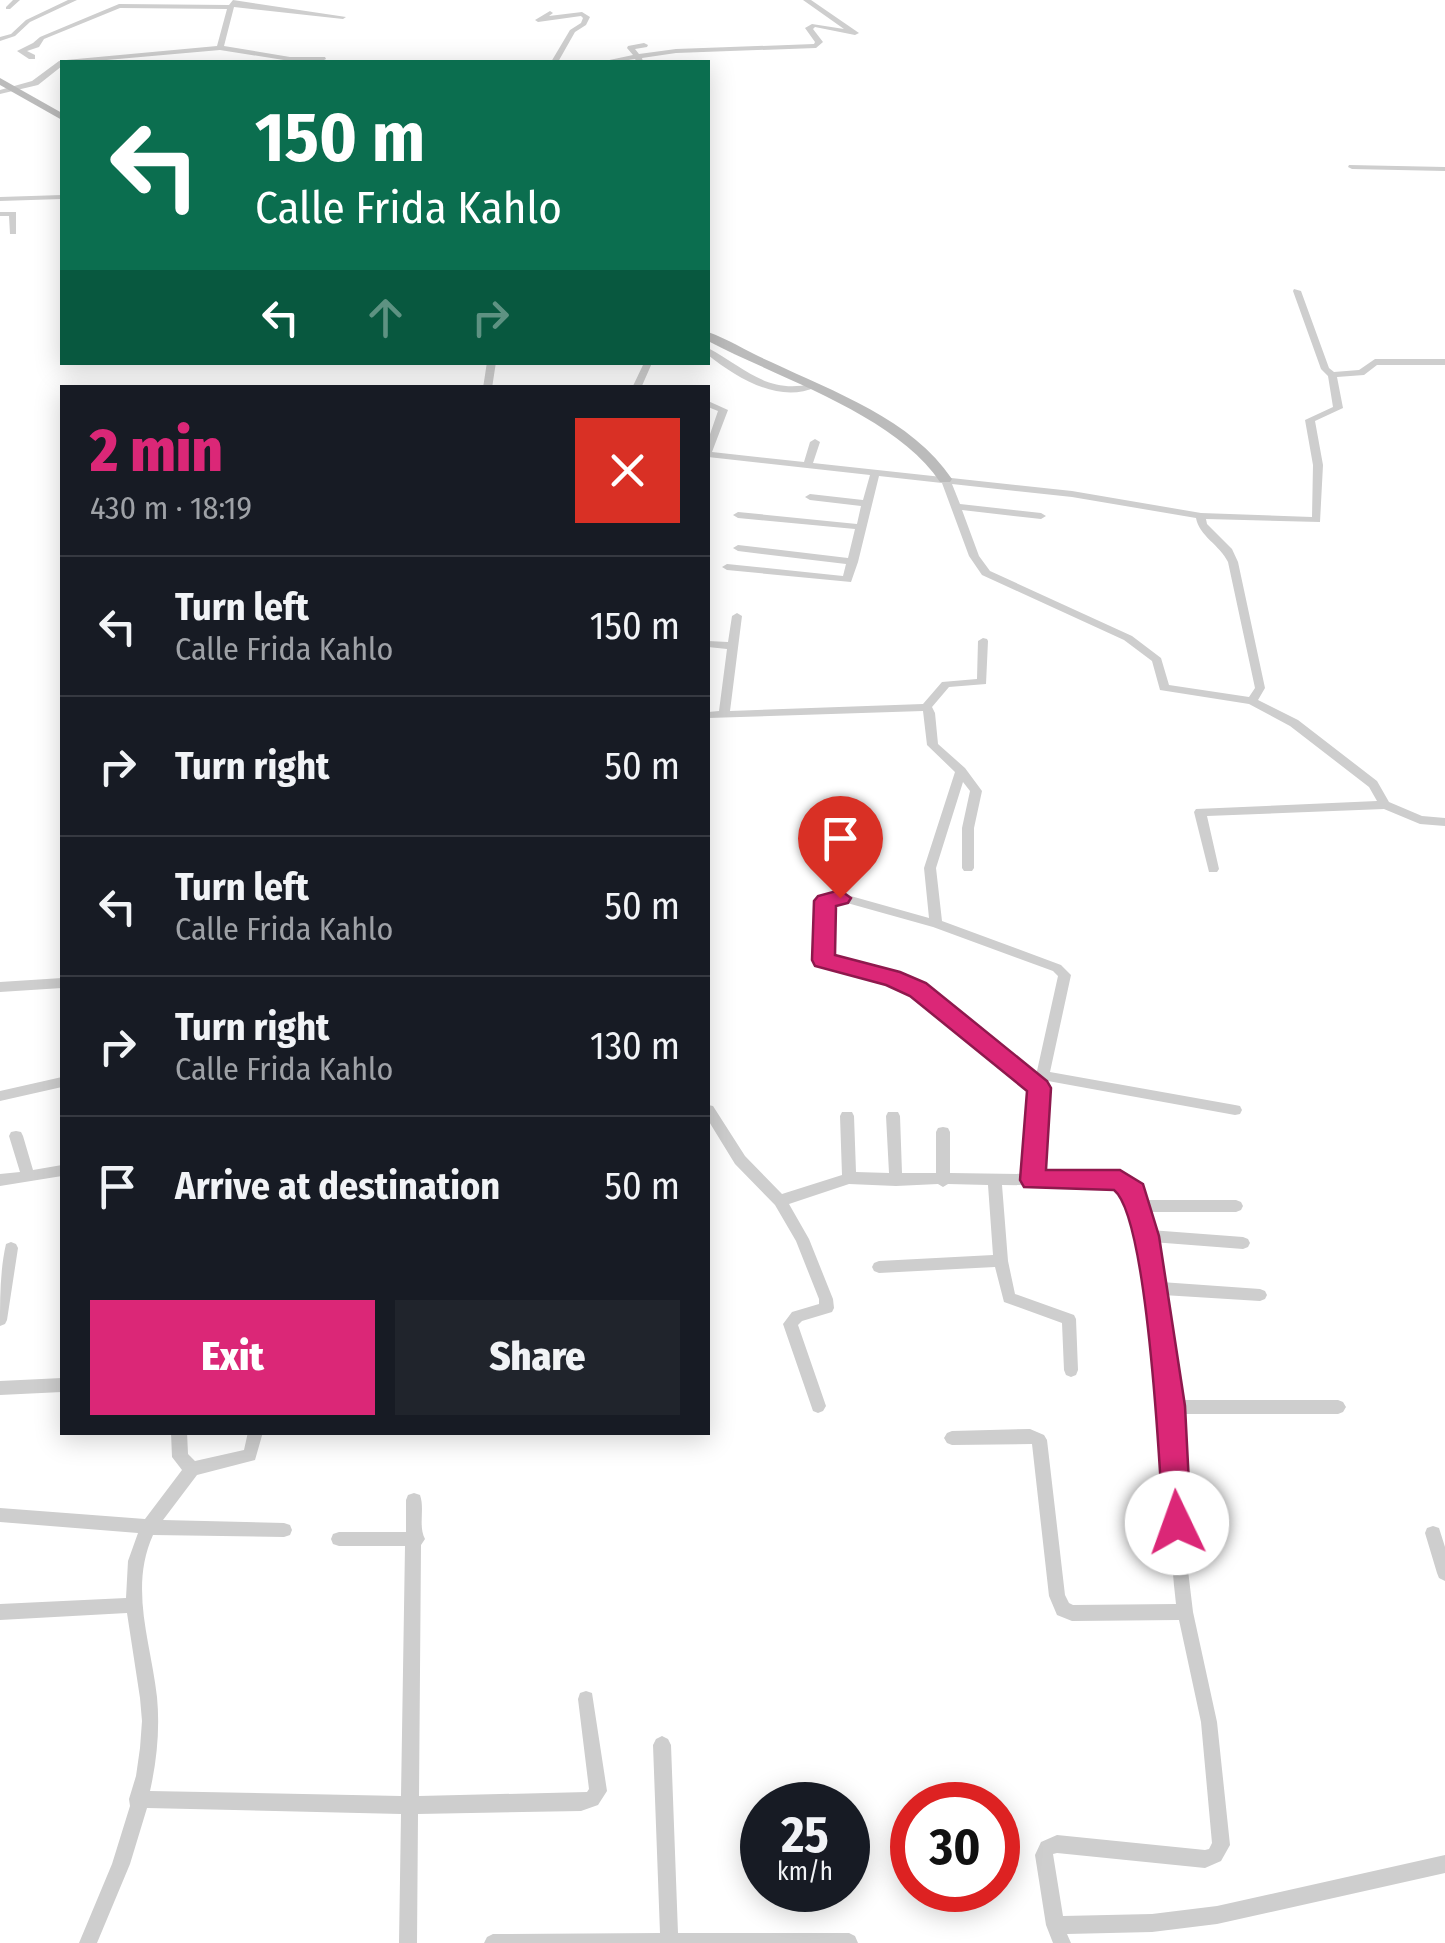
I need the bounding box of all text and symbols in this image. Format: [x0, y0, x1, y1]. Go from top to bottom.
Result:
text: 150 m [255, 96, 425, 180]
icon: left [90, 100, 220, 230]
text: Calle Frida Kahlo [255, 181, 562, 235]
icon: left [253, 290, 308, 345]
icon: ahead [358, 290, 413, 345]
icon: right [463, 290, 518, 345]
text: 2 min [90, 415, 223, 487]
button: close [575, 418, 680, 523]
text: 430 m · 18:19 [90, 489, 252, 527]
text: Turn left [175, 584, 309, 630]
icon: left [90, 599, 145, 654]
text: 150 m [590, 603, 680, 649]
text: Calle Frida Kahlo [175, 630, 393, 668]
icon: right [90, 739, 145, 794]
text: Turn right [175, 743, 329, 789]
text: 50 m [605, 743, 680, 789]
pin [798, 796, 883, 899]
icon: arrive [813, 811, 868, 866]
text: Turn left [175, 864, 309, 910]
icon: left [90, 879, 145, 934]
text: 50 m [605, 883, 680, 929]
text: Calle Frida Kahlo [175, 910, 393, 948]
text: Turn right [175, 1004, 329, 1050]
icon: right [90, 1019, 145, 1074]
text: 130 m [590, 1023, 680, 1069]
text: Calle Frida Kahlo [175, 1050, 393, 1088]
icon: arrive [90, 1159, 145, 1214]
text: Arrive at destination [175, 1163, 500, 1209]
text: 50 m [605, 1163, 680, 1209]
button: Exit [90, 1300, 375, 1415]
button: Share [395, 1300, 680, 1415]
position arrow [1125, 1471, 1229, 1575]
speed limit sign: 30 [890, 1782, 1020, 1912]
text: 25 [781, 1805, 829, 1865]
text: km/h [777, 1857, 833, 1887]

